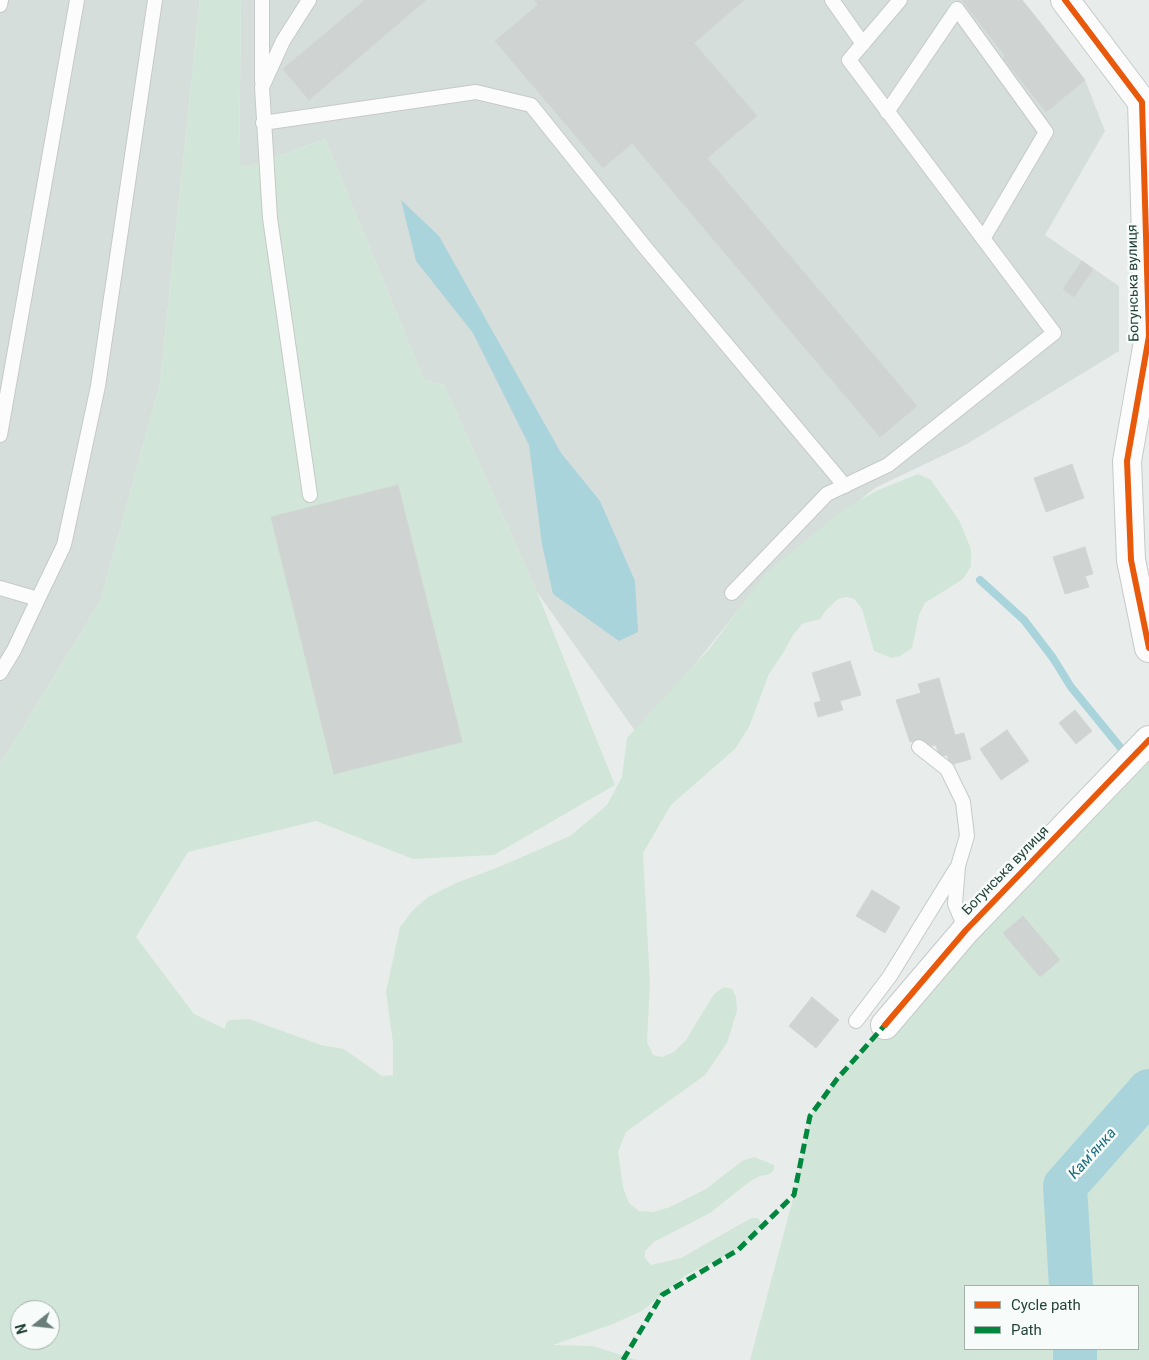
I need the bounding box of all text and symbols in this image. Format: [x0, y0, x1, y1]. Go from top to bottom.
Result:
street label: Богунська вулиця [1125, 224, 1143, 342]
street label: Богунська вулиця [959, 823, 1053, 919]
water label: Кам'янка [1065, 1125, 1121, 1183]
legend [964, 1285, 1139, 1350]
text: Cycle path [1011, 1296, 1081, 1314]
north arrow [10, 1300, 60, 1350]
text: Path [1011, 1321, 1042, 1339]
text: N [12, 1322, 31, 1336]

